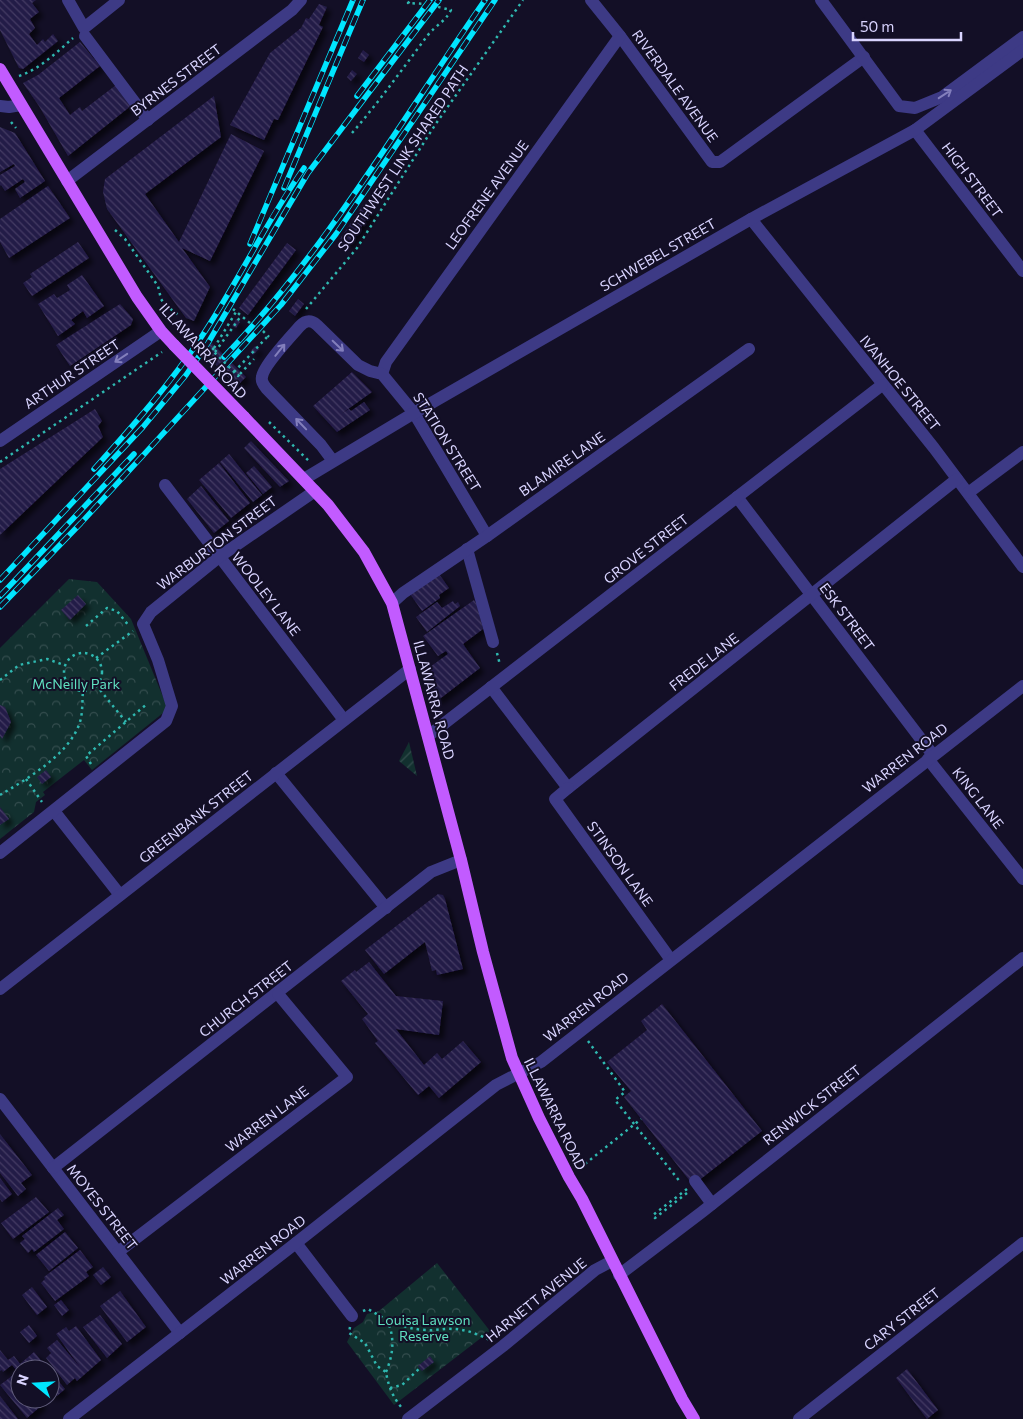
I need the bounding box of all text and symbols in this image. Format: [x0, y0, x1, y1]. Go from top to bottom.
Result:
scale bar [853, 10, 960, 42]
text: 50 m [860, 17, 894, 35]
street label: RIVERDALE AVENUE [629, 26, 722, 145]
street label: BYRNES STREET [127, 40, 224, 119]
street label: SOUTHWEST LINK SHARED PATH [334, 61, 471, 254]
one-way arrow [938, 89, 952, 100]
street label: LEOFRENE AVENUE [441, 137, 532, 253]
street label: HIGH STREET [939, 139, 1006, 221]
street label: SCHWEBEL STREET [597, 214, 719, 295]
street label: ILLAWARRA ROAD [156, 299, 251, 402]
street label: IVANHOE STREET [857, 332, 944, 434]
street label: ARTHUR STREET [20, 335, 123, 412]
one-way arrow [332, 339, 344, 352]
one-way arrow [274, 344, 285, 357]
one-way arrow [114, 353, 128, 364]
street label: STATION STREET [410, 389, 485, 494]
one-way arrow [296, 419, 308, 431]
street label: BLAMIRE LANE [515, 428, 608, 500]
street label: WARBURTON STREET [153, 492, 280, 593]
street label: GROVE STREET [600, 510, 692, 587]
street label: WOOLEY LANE [228, 548, 304, 639]
street label: ESK STREET [816, 579, 878, 654]
street label: FREDE LANE [666, 629, 742, 694]
street label: ILLAWARRA ROAD [410, 638, 459, 761]
park label: McNeilly Park [32, 675, 120, 692]
street label: WARREN ROAD [859, 719, 951, 796]
street label: KING LANE [949, 764, 1008, 832]
street label: GREENBANK STREET [135, 767, 256, 866]
street label: STINSON LANE [584, 818, 657, 910]
street label: CHURCH STREET [195, 957, 296, 1040]
street label: WARREN ROAD [540, 968, 632, 1045]
street label: ILLAWARRA ROAD [521, 1055, 590, 1173]
street label: RENWICK STREET [759, 1061, 864, 1148]
street label: WARREN LANE [222, 1082, 312, 1155]
street label: MOYES STREET [64, 1160, 141, 1253]
street label: WARREN ROAD [217, 1211, 309, 1288]
street label: HARNETT AVENUE [482, 1254, 589, 1345]
street label: CARY STREET [860, 1284, 943, 1354]
park label: Louisa Lawson Reserve [377, 1311, 471, 1344]
north arrow [10, 1359, 60, 1409]
text: N [12, 1372, 32, 1387]

